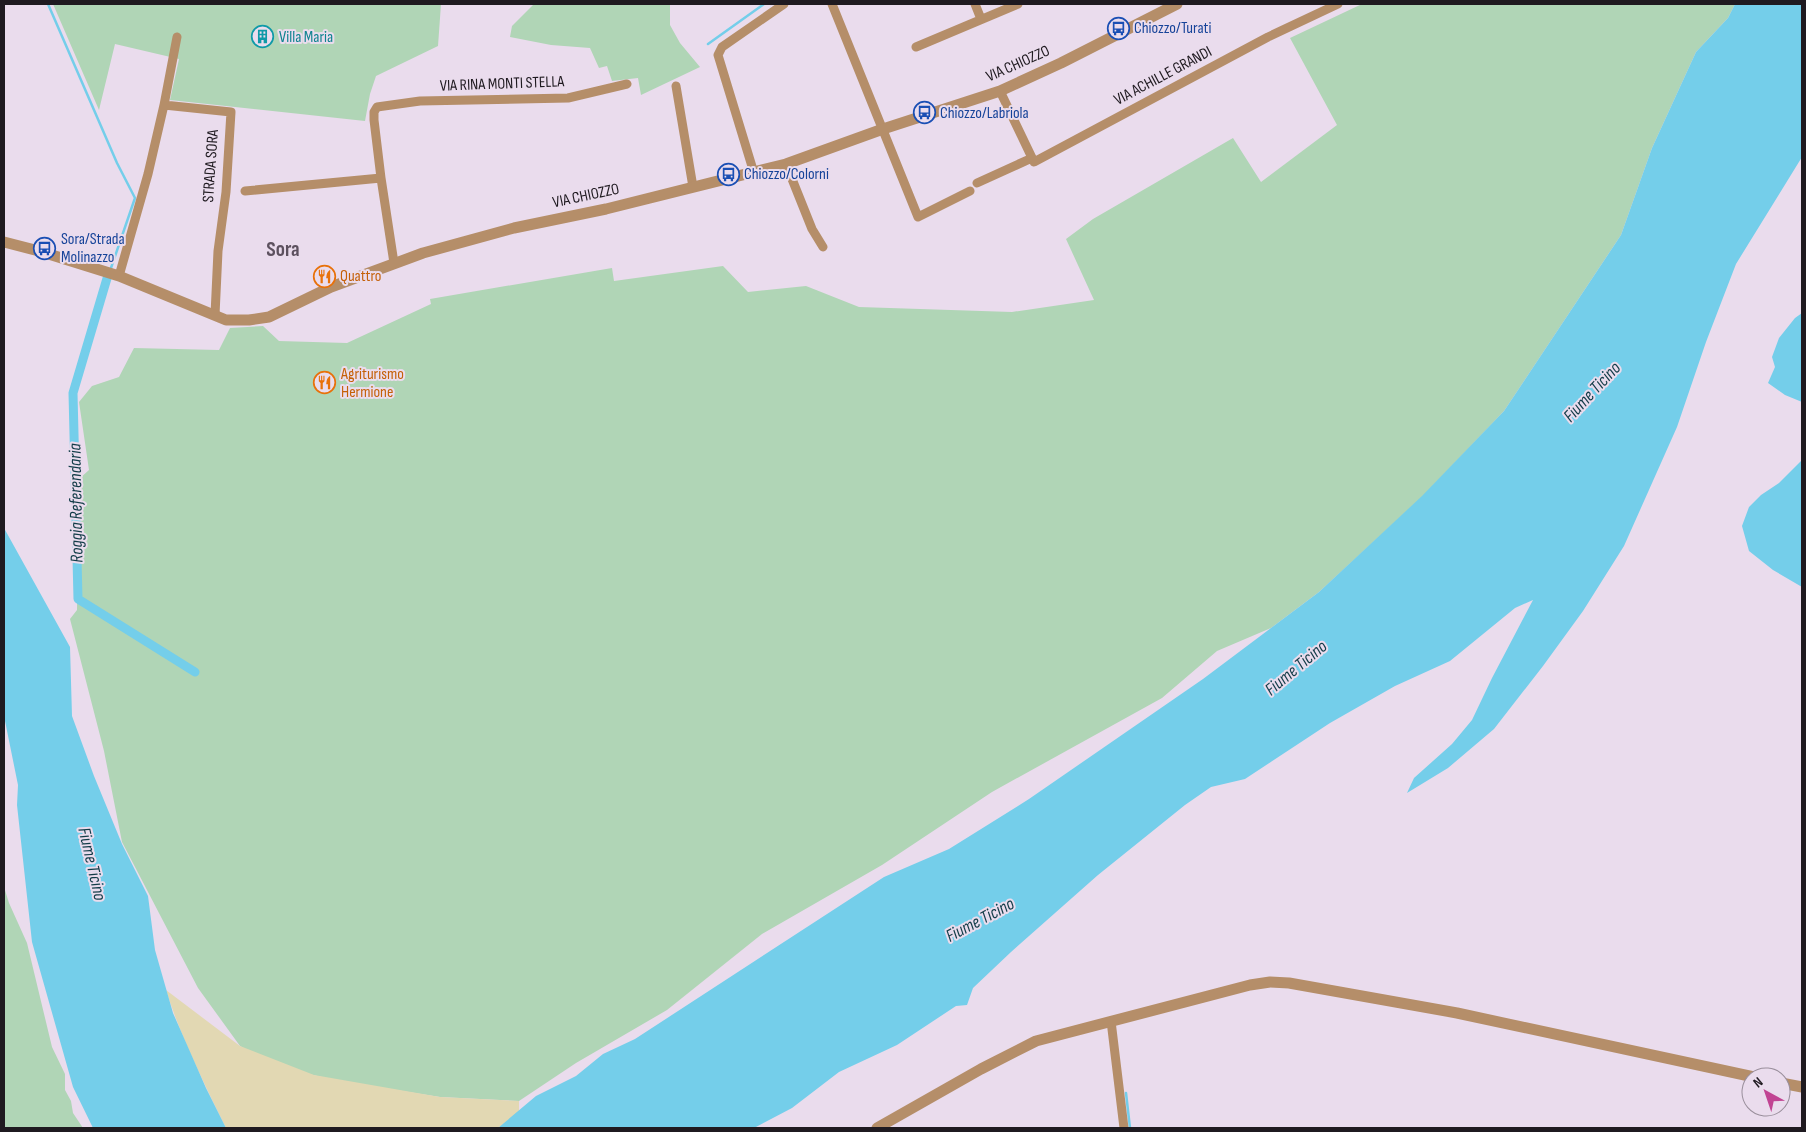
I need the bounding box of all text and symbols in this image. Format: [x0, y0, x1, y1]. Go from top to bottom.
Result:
bus stop icon: Chiozzo/Turati [1106, 16, 1130, 40]
place label: Chiozzo/Turati [1134, 19, 1211, 38]
building icon: Villa Maria [251, 25, 275, 49]
place label: Villa Maria [279, 28, 333, 47]
street label: VIA CHIOZZO [983, 42, 1053, 86]
street label: VIA ACHILLE GRANDI [1111, 42, 1215, 110]
street label: VIA RINA MONTI STELLA [439, 72, 565, 96]
bus stop icon: Chiozzo/Labriola [912, 101, 936, 125]
place label: Chiozzo/Labriola [940, 104, 1029, 123]
street label: STRADA SORA [199, 129, 223, 203]
bus stop icon: Chiozzo/Colorni [716, 162, 740, 186]
place label: Chiozzo/Colorni [744, 165, 829, 184]
street label: VIA CHIOZZO [551, 180, 621, 212]
place label: Sora/Strada Molinazzo [61, 230, 125, 267]
bus stop icon: Sora/Strada Molinazzo [33, 236, 57, 260]
district label: Sora [266, 237, 300, 262]
restaurant icon: Quattro [312, 264, 336, 288]
place label: Quattro [340, 267, 381, 286]
water label: Fiume Ticino [1559, 357, 1626, 426]
place label: Agriturismo Hermione [340, 365, 404, 402]
restaurant icon: Agriturismo Hermione [313, 371, 337, 395]
water label: Roggia Referendaria [64, 442, 88, 563]
water label: Fiume Ticino [1261, 636, 1332, 700]
water label: Fiume Ticino [73, 825, 111, 903]
water label: Fiume Ticino [942, 893, 1018, 947]
north arrow [1741, 1067, 1791, 1117]
text: N [1750, 1074, 1766, 1091]

